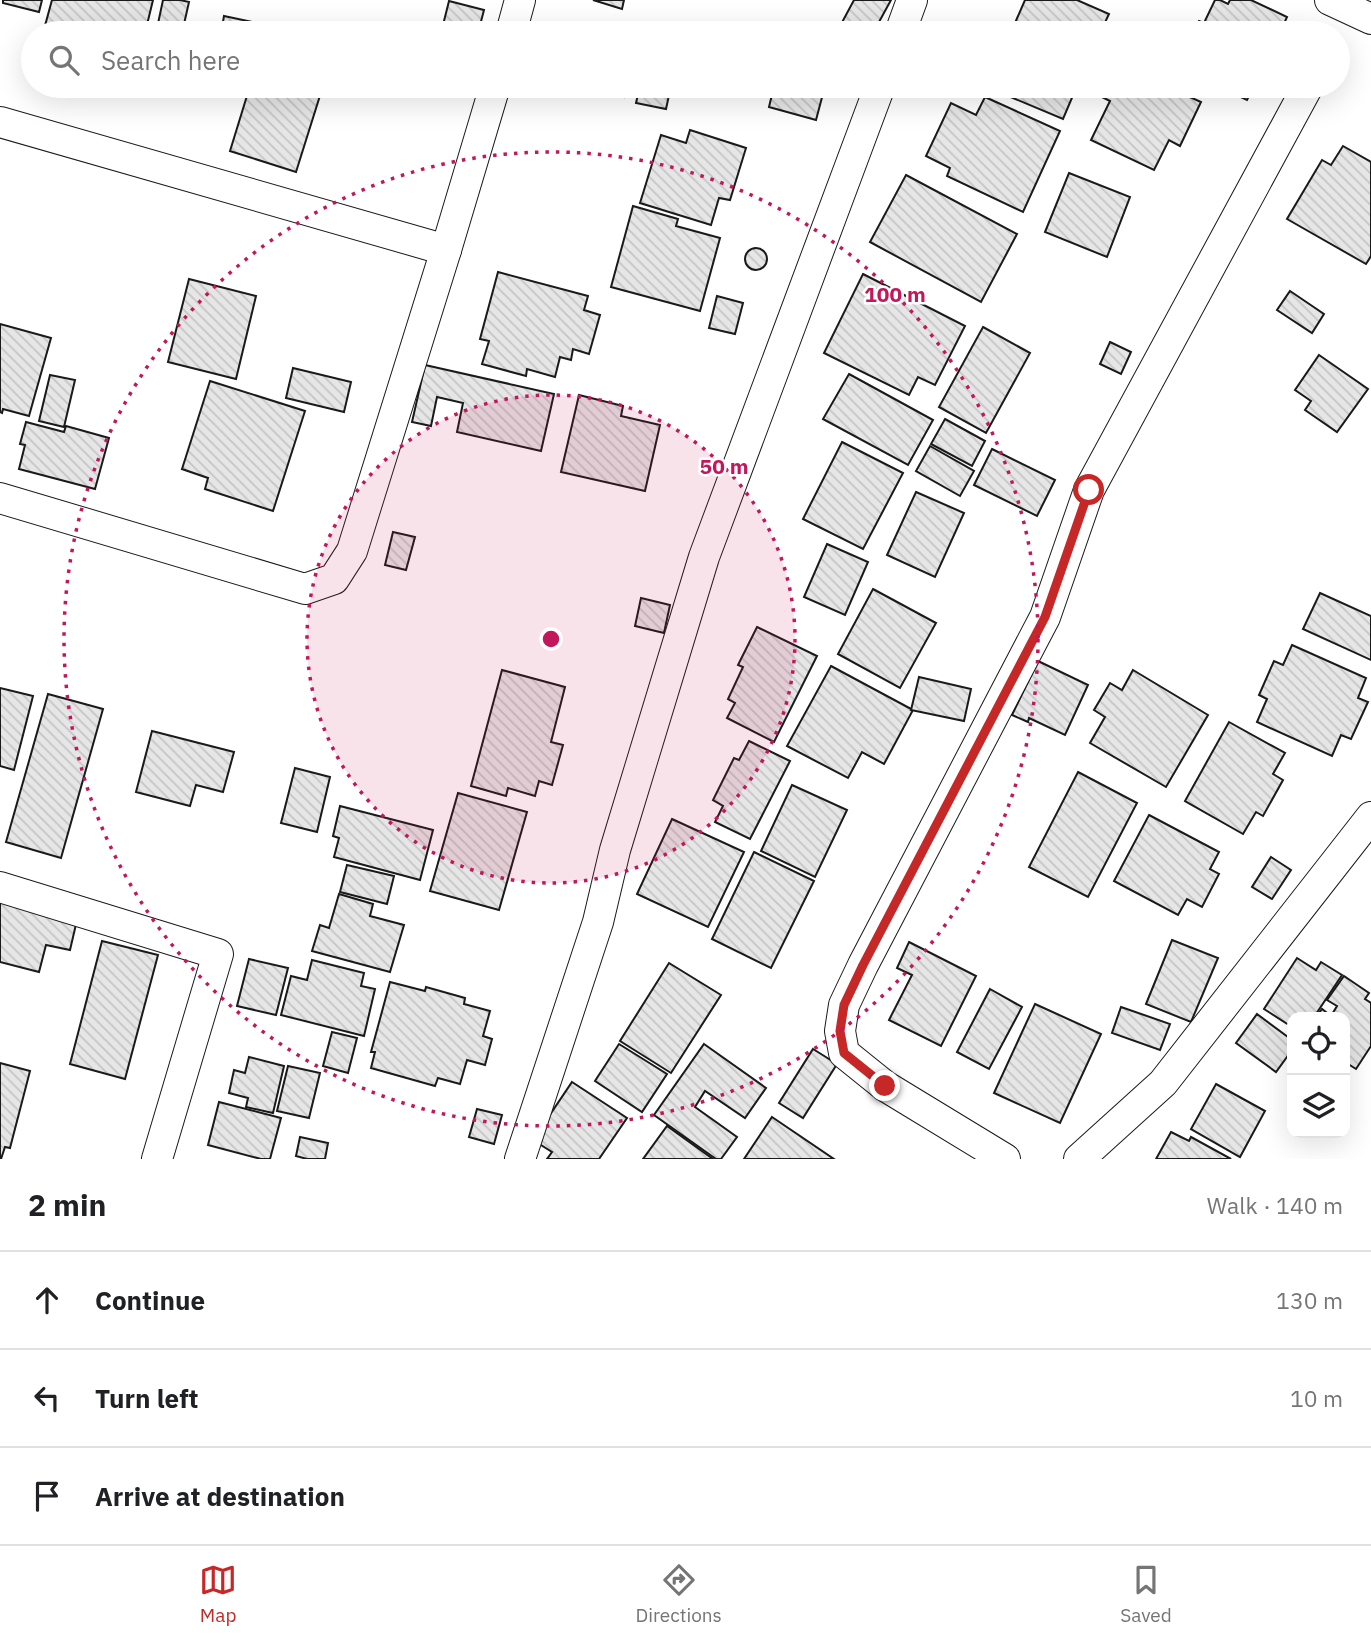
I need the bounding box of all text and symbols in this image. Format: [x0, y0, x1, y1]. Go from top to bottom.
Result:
search box [21, 21, 1350, 98]
icon: search [45, 41, 83, 79]
text: Search here [101, 43, 240, 77]
text: 100 m [864, 280, 926, 308]
text: 50 m [700, 452, 748, 480]
route start [1073, 474, 1104, 505]
centre of rings [539, 627, 563, 651]
map controls [1287, 1012, 1350, 1138]
button: locate [1287, 1012, 1350, 1075]
route end [869, 1070, 900, 1101]
button: layers [1287, 1075, 1350, 1138]
text: 2 min [28, 1185, 106, 1224]
text: Walk · 140 m [1207, 1190, 1343, 1220]
icon: ahead [28, 1281, 66, 1319]
text: Continue [95, 1283, 205, 1317]
text: 130 m [1276, 1285, 1343, 1315]
icon: left [28, 1379, 66, 1417]
text: Turn left [95, 1381, 198, 1415]
text: 10 m [1290, 1383, 1343, 1413]
icon: arrive [28, 1477, 66, 1515]
text: Arrive at destination [95, 1479, 345, 1513]
tab: Map [199, 1561, 237, 1627]
tab: Directions [635, 1561, 722, 1627]
tab: Saved [1120, 1561, 1172, 1627]

